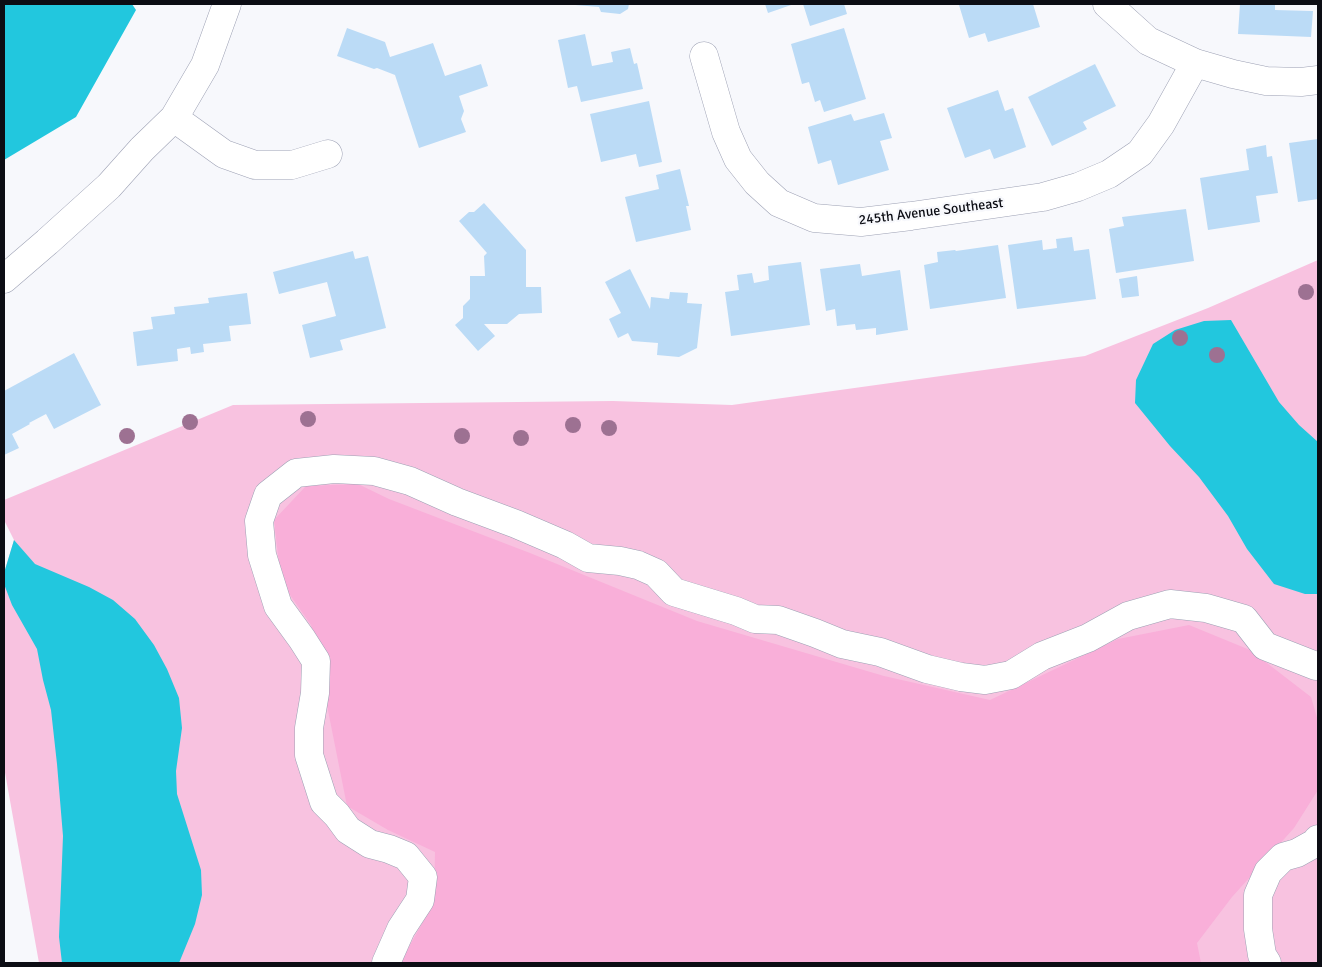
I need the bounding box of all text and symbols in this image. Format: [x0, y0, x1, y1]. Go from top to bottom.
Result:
street label: 245th Avenue Southeast [858, 195, 1004, 229]

